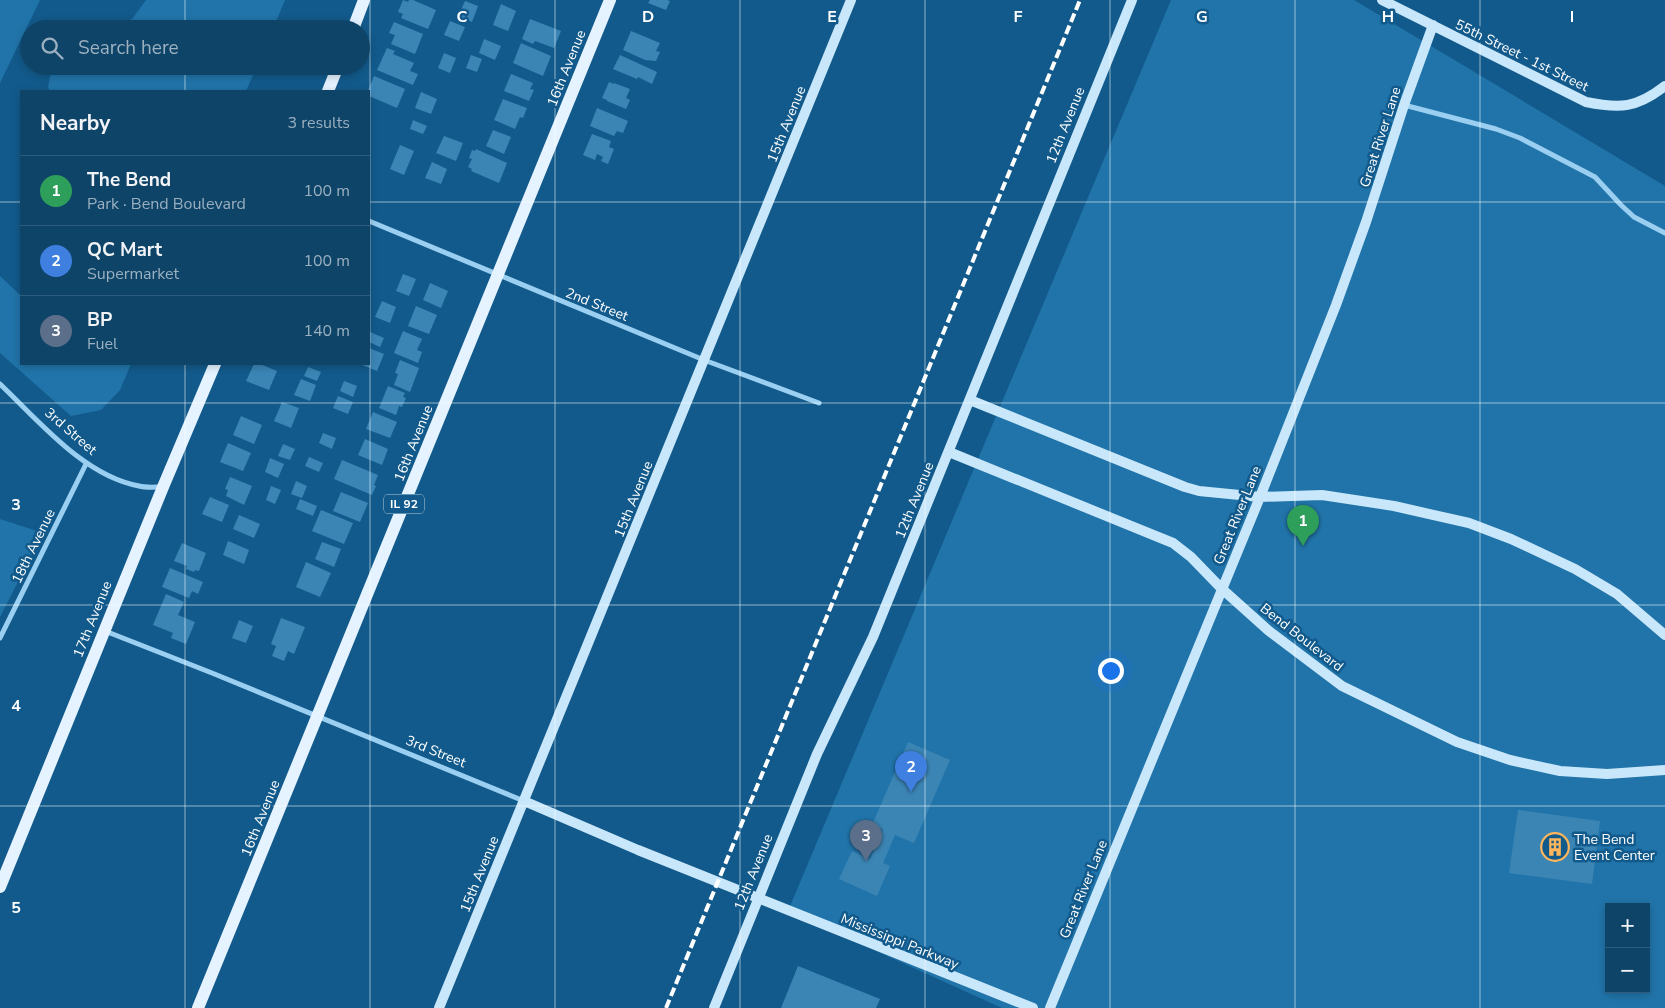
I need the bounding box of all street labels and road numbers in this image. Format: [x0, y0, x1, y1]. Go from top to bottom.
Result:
street label: 55th Street - 1st Street [1452, 15, 1592, 96]
street label: 16th Avenue [543, 27, 590, 109]
street label: 15th Avenue [763, 83, 810, 165]
street label: 12th Avenue [1042, 84, 1089, 166]
street label: Great River Lane [1355, 84, 1406, 190]
street label: 2nd Street [563, 283, 631, 326]
street label: 16th Avenue [390, 402, 437, 484]
street label: 3rd Street [41, 403, 101, 459]
street label: 15th Avenue [610, 458, 657, 540]
street label: 12th Avenue [891, 459, 938, 541]
street label: Great River Lane [1209, 463, 1266, 567]
road number: IL 92 [384, 494, 424, 514]
street label: 18th Avenue [7, 506, 60, 587]
street label: 17th Avenue [69, 578, 116, 660]
street label: Bend Boulevard [1256, 599, 1347, 676]
street label: 3rd Street [403, 731, 469, 772]
street label: 16th Avenue [237, 777, 284, 859]
street label: 12th Avenue [730, 831, 777, 913]
street label: 15th Avenue [456, 833, 503, 915]
street label: Great River Lane [1055, 837, 1112, 941]
street label: Mississippi Parkway [838, 909, 962, 974]

